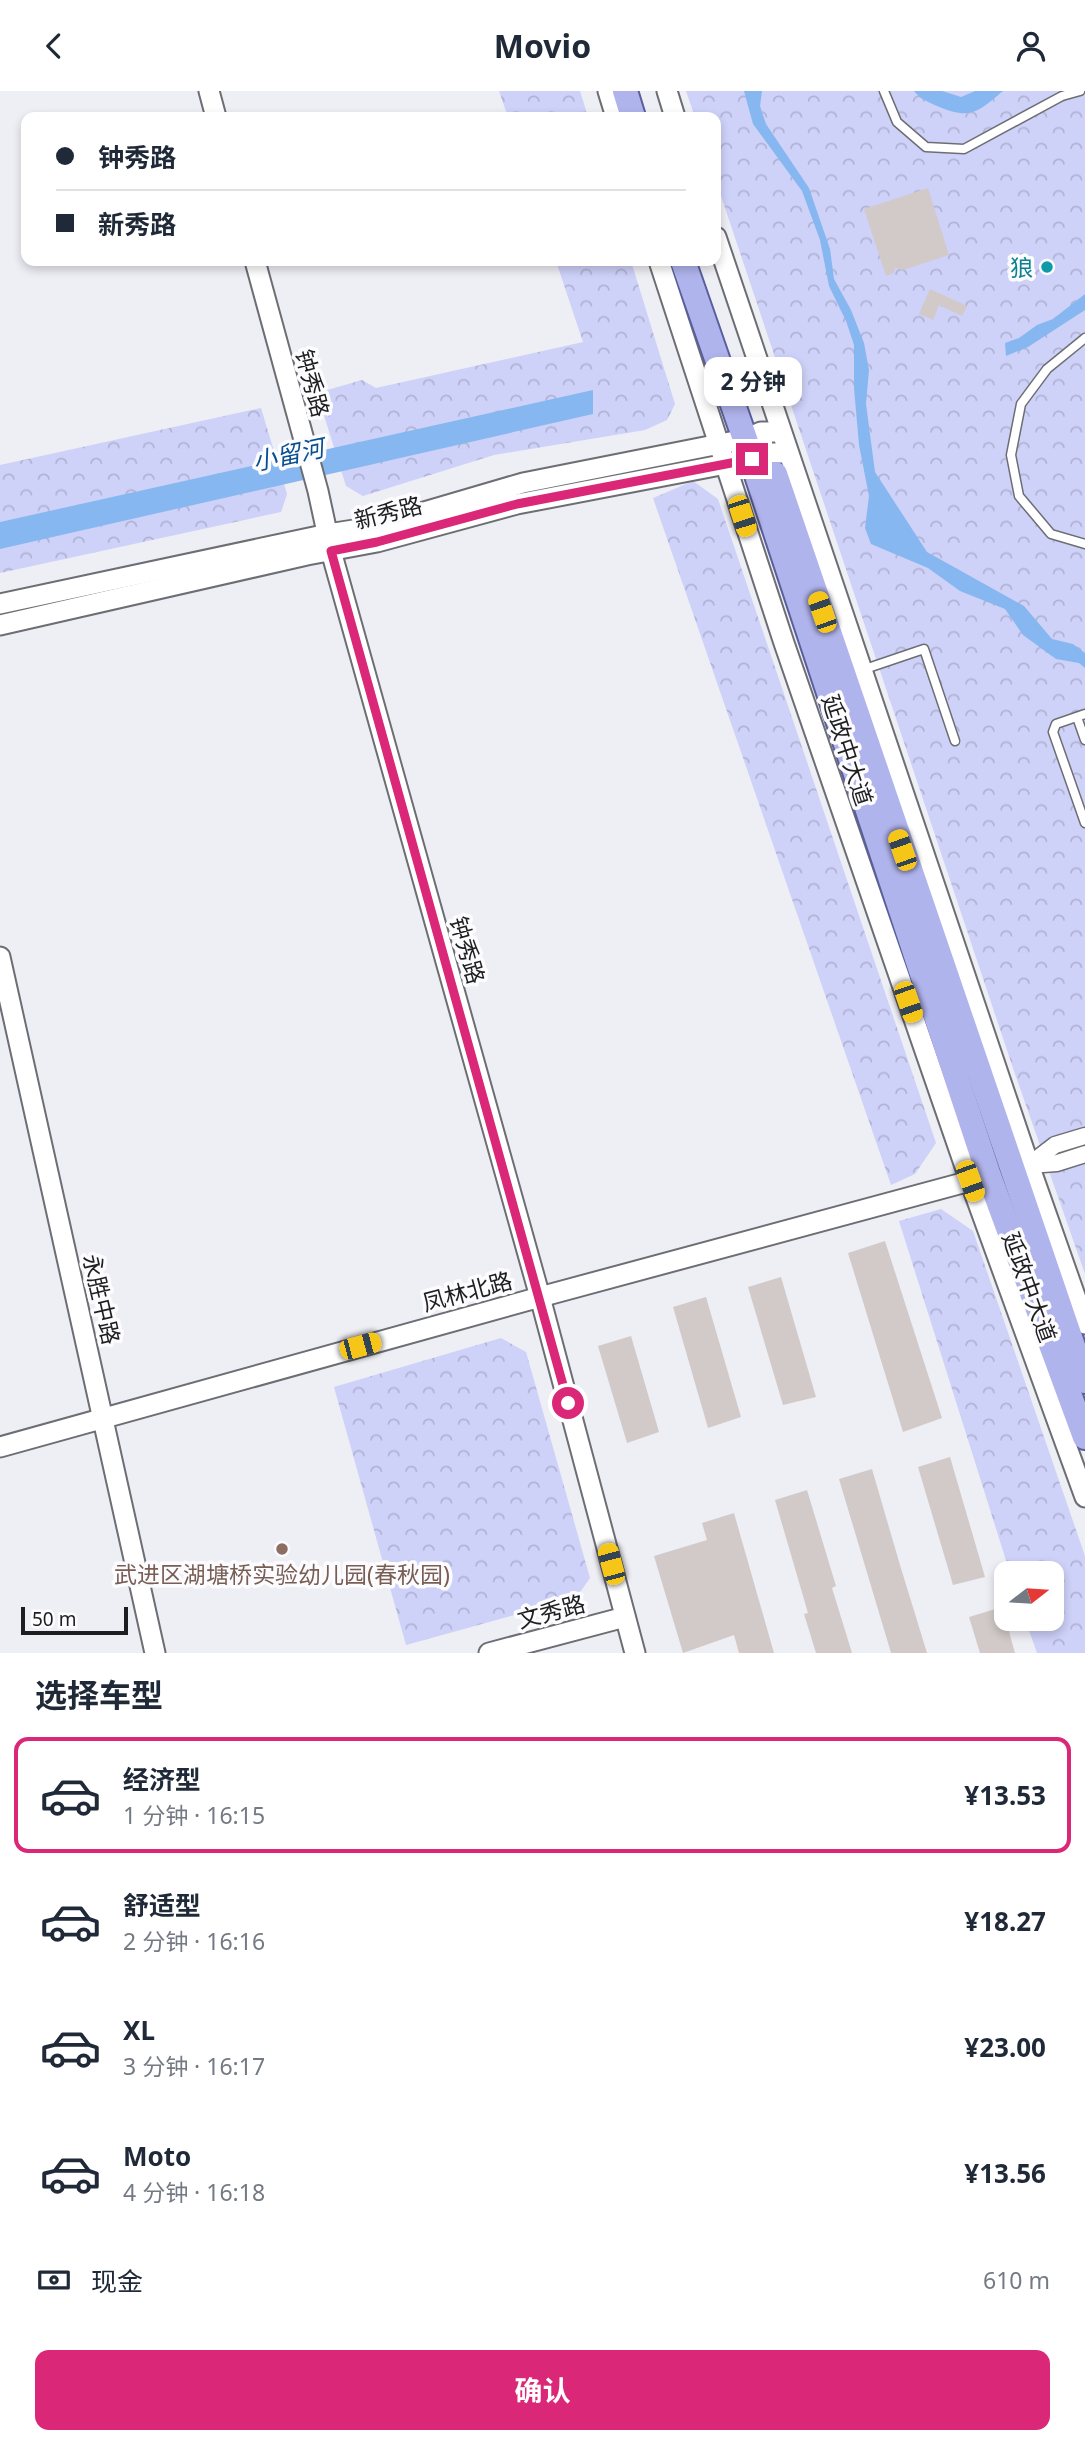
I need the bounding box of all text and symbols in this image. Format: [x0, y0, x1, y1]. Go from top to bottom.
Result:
text: Movio [494, 24, 591, 67]
icon: back [35, 27, 73, 65]
icon: person [1012, 27, 1050, 65]
text: 钟秀路 [98, 139, 176, 175]
text: 新秀路 [98, 206, 176, 242]
place label: 狼 [1010, 251, 1033, 283]
marker: 狼 [1039, 259, 1055, 275]
street label: 钟秀路 [289, 346, 337, 420]
callout: 2 分钟 [703, 357, 801, 407]
text: 2 分钟 [720, 365, 786, 397]
water label: 小留河 [249, 430, 331, 478]
route end [736, 443, 768, 475]
street label: 新秀路 [351, 488, 425, 536]
car [726, 493, 759, 539]
car [806, 589, 839, 635]
street label: 延政中大道 [815, 690, 881, 810]
car [886, 827, 919, 873]
street label: 钟秀路 [443, 912, 493, 988]
car [892, 979, 925, 1025]
car [953, 1158, 988, 1204]
street label: 延政中大道 [995, 1227, 1065, 1347]
street label: 永胜中路 [76, 1251, 128, 1347]
street label: 凤林北路 [418, 1264, 516, 1318]
car [337, 1330, 384, 1362]
route start [552, 1387, 584, 1419]
marker: 武进区湖塘桥实验幼儿园(春秋园) [274, 1541, 290, 1557]
car [596, 1541, 627, 1587]
place label: 武进区湖塘桥实验幼儿园(春秋园) [114, 1558, 450, 1590]
north arrow [994, 1561, 1064, 1631]
map controls [994, 1561, 1064, 1631]
street label: 文秀路 [514, 1587, 588, 1635]
scale bar [21, 1604, 128, 1636]
text: 50 m [32, 1606, 76, 1632]
text: 选择车型 [35, 1673, 163, 1716]
text: 经济型 [123, 1761, 201, 1797]
icon: car [39, 1764, 102, 1827]
text: ¥13.53 [964, 1777, 1046, 1813]
text: 1 分钟 · 16:15 [123, 1799, 265, 1831]
text: 舒适型 [123, 1887, 201, 1923]
icon: car [39, 1890, 102, 1953]
text: ¥18.27 [964, 1903, 1046, 1939]
text: 2 分钟 · 16:16 [123, 1925, 265, 1957]
text: XL [123, 2012, 155, 2048]
icon: car [39, 2016, 102, 2079]
text: ¥23.00 [964, 2029, 1046, 2065]
text: 3 分钟 · 16:17 [123, 2050, 265, 2082]
text: Moto [123, 2138, 191, 2174]
icon: car [39, 2142, 102, 2205]
text: ¥13.56 [964, 2155, 1046, 2191]
text: 4 分钟 · 16:18 [123, 2176, 265, 2208]
icon: cash [35, 2261, 73, 2299]
text: 现金 [91, 2263, 143, 2299]
text: 610 m [983, 2264, 1050, 2296]
button: 确认 [35, 2350, 1050, 2430]

